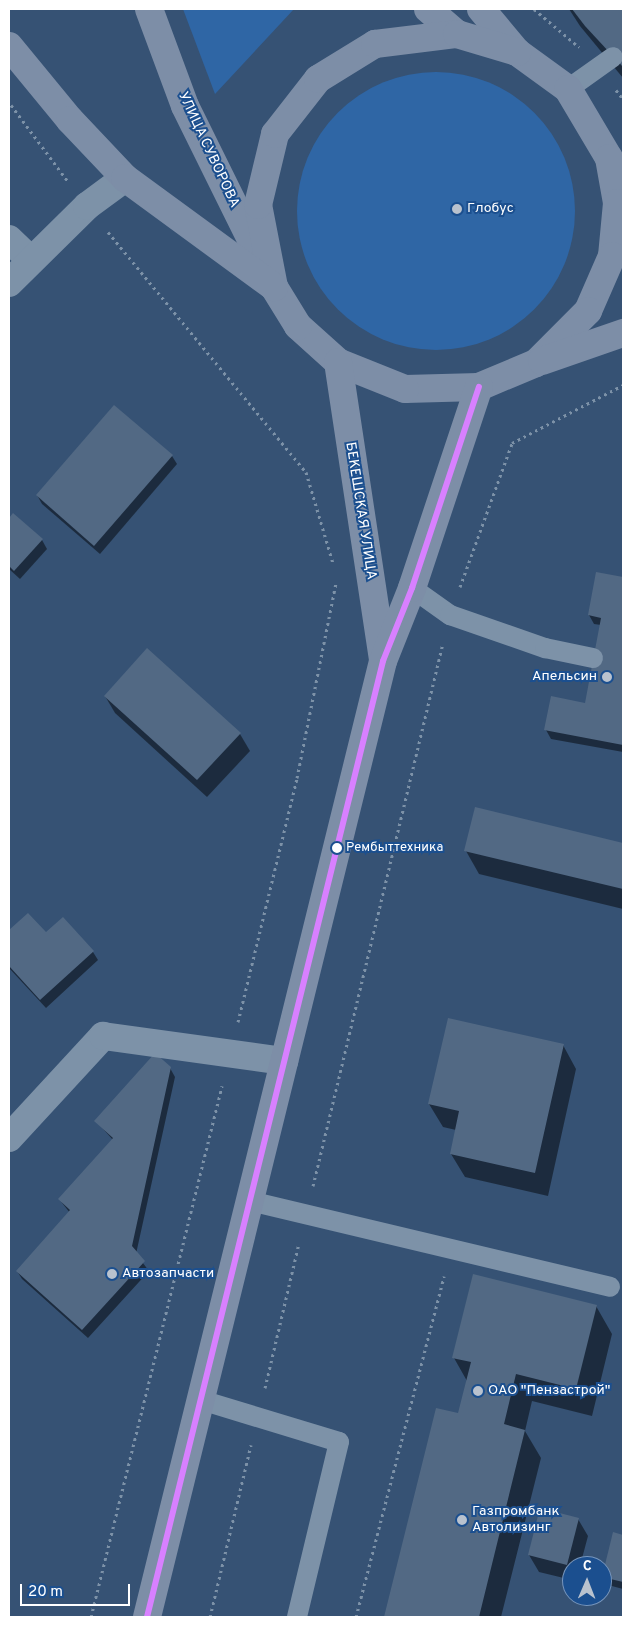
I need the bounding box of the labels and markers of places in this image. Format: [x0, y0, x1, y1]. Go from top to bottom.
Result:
place label: Глобус [467, 201, 514, 217]
marker: Глобус [451, 203, 463, 215]
place label: Апельсин [532, 669, 597, 685]
marker: Апельсин [601, 671, 613, 683]
place label: Рембыттехника [346, 840, 443, 856]
marker: Рембыттехника [332, 843, 342, 853]
place label: Автозапчасти [122, 1266, 214, 1282]
marker: Автозапчасти [106, 1268, 118, 1280]
place label: ОАО "Пензастрой" [488, 1383, 610, 1399]
marker: ОАО "Пензастрой" [472, 1385, 484, 1397]
place label: Газпромбанк Автолизинг [472, 1504, 560, 1536]
marker: Газпромбанк Автолизинг [456, 1514, 468, 1526]

